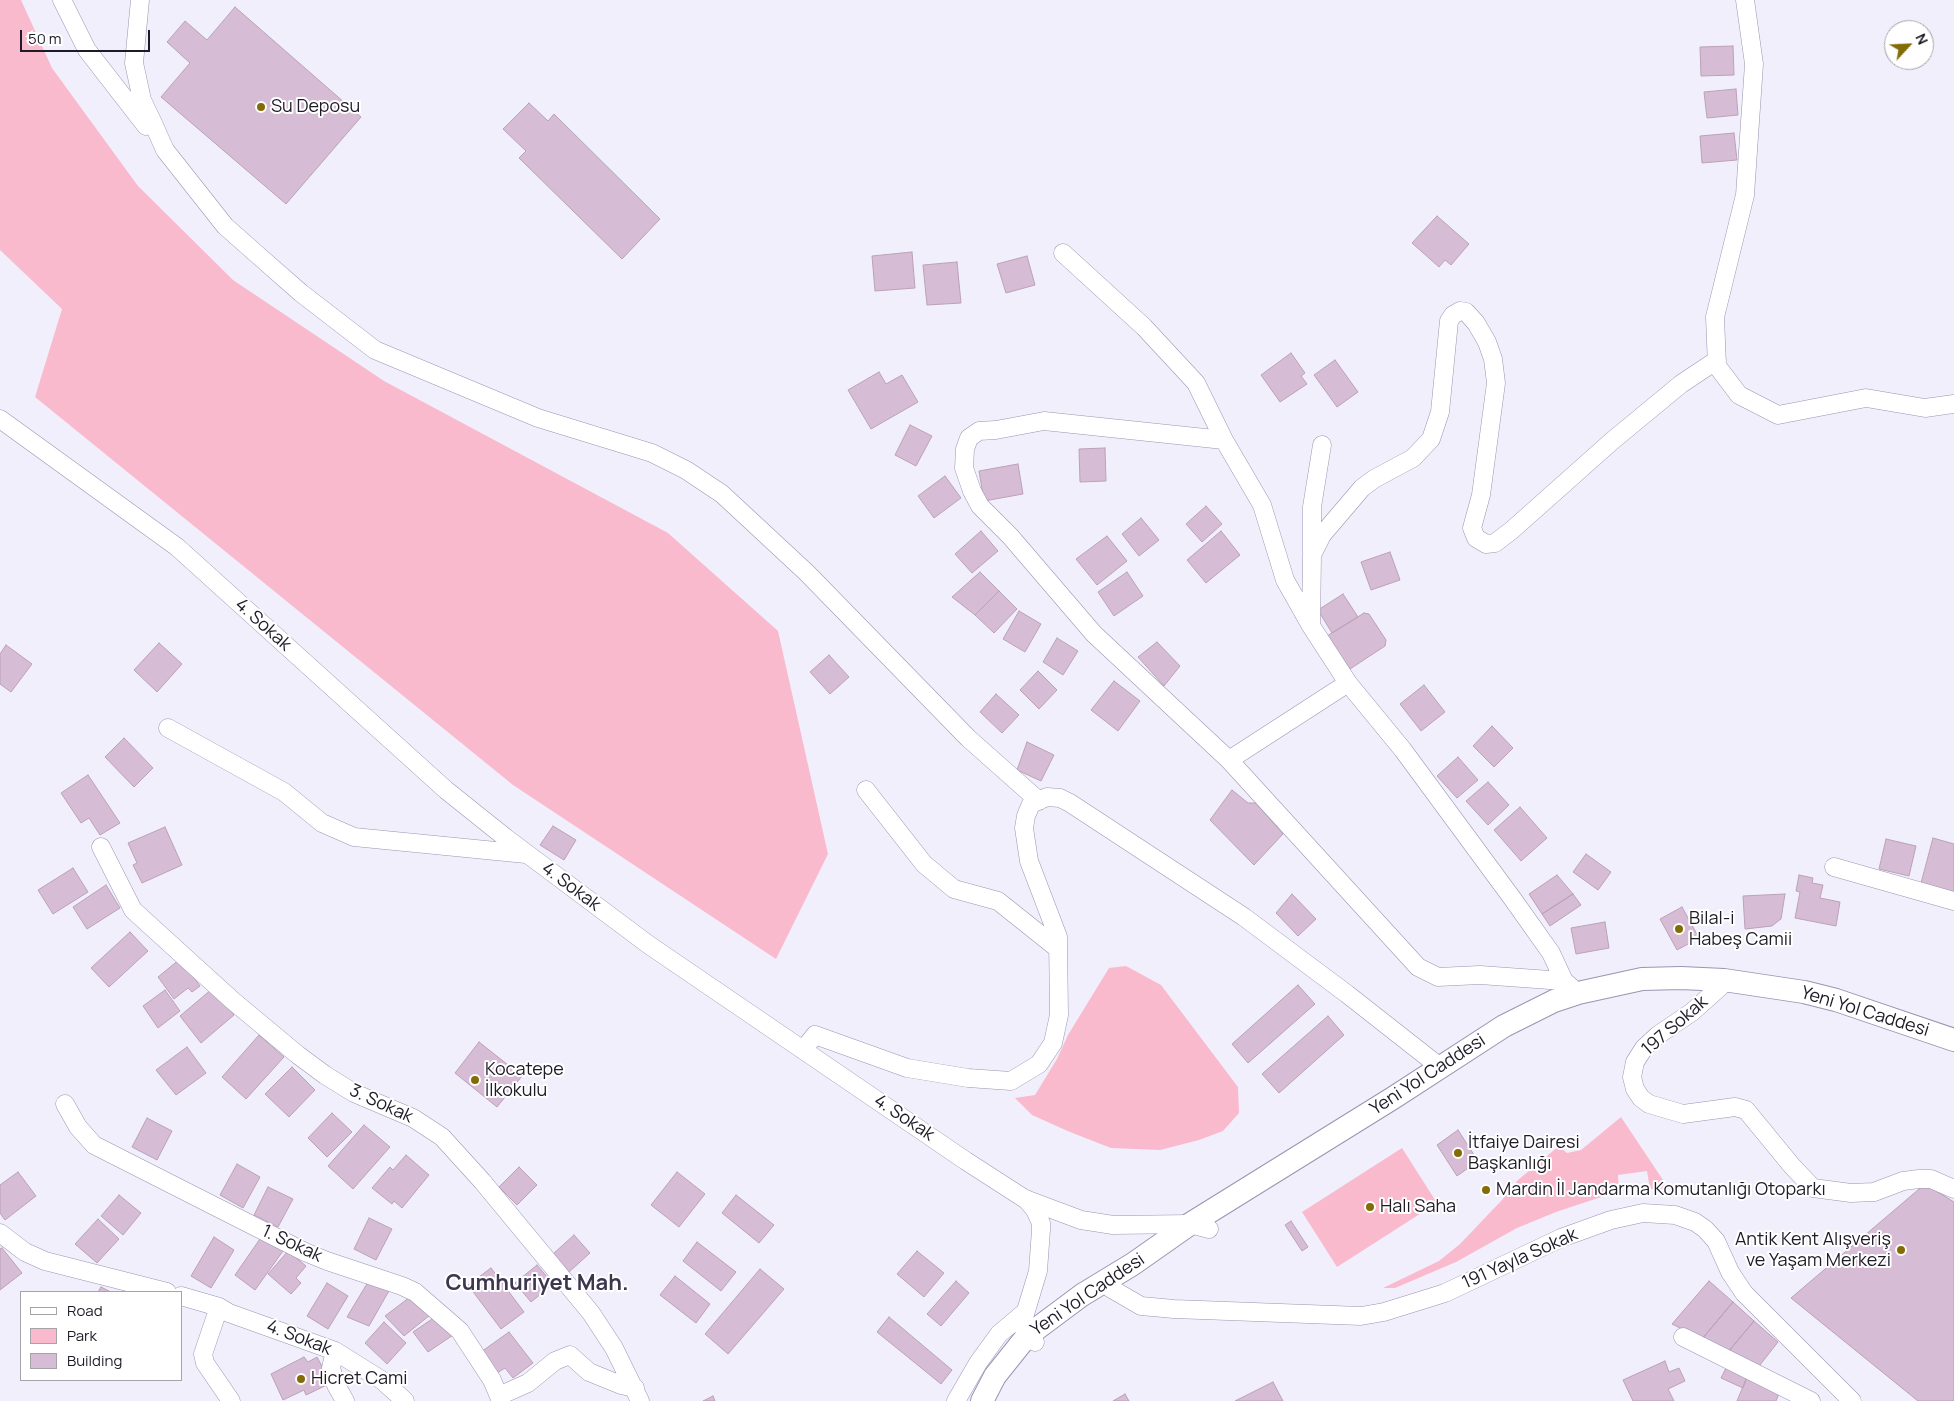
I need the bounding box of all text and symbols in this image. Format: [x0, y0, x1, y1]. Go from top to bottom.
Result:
scale bar [22, 20, 152, 52]
north arrow [1884, 20, 1934, 70]
text: 50 m [28, 28, 62, 49]
text: N [1911, 30, 1933, 47]
place label: Su Deposu [271, 96, 360, 118]
marker: Su Deposu [255, 101, 267, 113]
street label: 4. Sokak [231, 594, 295, 656]
street label: 4. Sokak [537, 858, 605, 916]
place label: Bilal-i Habeş Camii [1689, 908, 1792, 951]
marker: Bilal-i Habeş Camii [1673, 923, 1685, 935]
street label: Yeni Yol Caddesi [1798, 982, 1932, 1042]
street label: 197 Sokak [1638, 992, 1712, 1060]
street label: Yeni Yol Caddesi [1366, 1030, 1490, 1120]
place label: Kocatepe İlkokulu [485, 1059, 564, 1102]
marker: Kocatepe İlkokulu [469, 1074, 481, 1086]
street label: 3. Sokak [346, 1080, 416, 1128]
street label: 4. Sokak [870, 1090, 938, 1146]
place label: İtfaiye Dairesi Başkanlığı [1468, 1132, 1580, 1174]
marker: İtfaiye Dairesi Başkanlığı [1452, 1147, 1464, 1159]
place label: Mardin İl Jandarma Komutanlığı Otoparkı [1496, 1179, 1826, 1201]
marker: Mardin İl Jandarma Komutanlığı Otoparkı [1480, 1184, 1492, 1196]
place label: Halı Saha [1380, 1196, 1456, 1218]
marker: Halı Saha [1364, 1201, 1376, 1213]
street label: 1. Sokak [258, 1221, 326, 1267]
street label: 191 Yayla Sokak [1459, 1224, 1581, 1294]
place label: Antik Kent Alışveriş ve Yaşam Merkezi [1735, 1229, 1891, 1272]
marker: Antik Kent Alışveriş ve Yaşam Merkezi [1895, 1244, 1907, 1256]
street label: Yeni Yol Caddesi [1027, 1249, 1149, 1341]
district label: Cumhuriyet Mah. [445, 1271, 629, 1297]
legend [20, 1291, 182, 1381]
text: Road [67, 1300, 103, 1321]
street label: 4. Sokak [263, 1316, 335, 1360]
text: Park [67, 1325, 97, 1346]
text: Building [67, 1350, 122, 1371]
place label: Hicret Cami [311, 1368, 407, 1390]
marker: Hicret Cami [295, 1373, 307, 1385]

